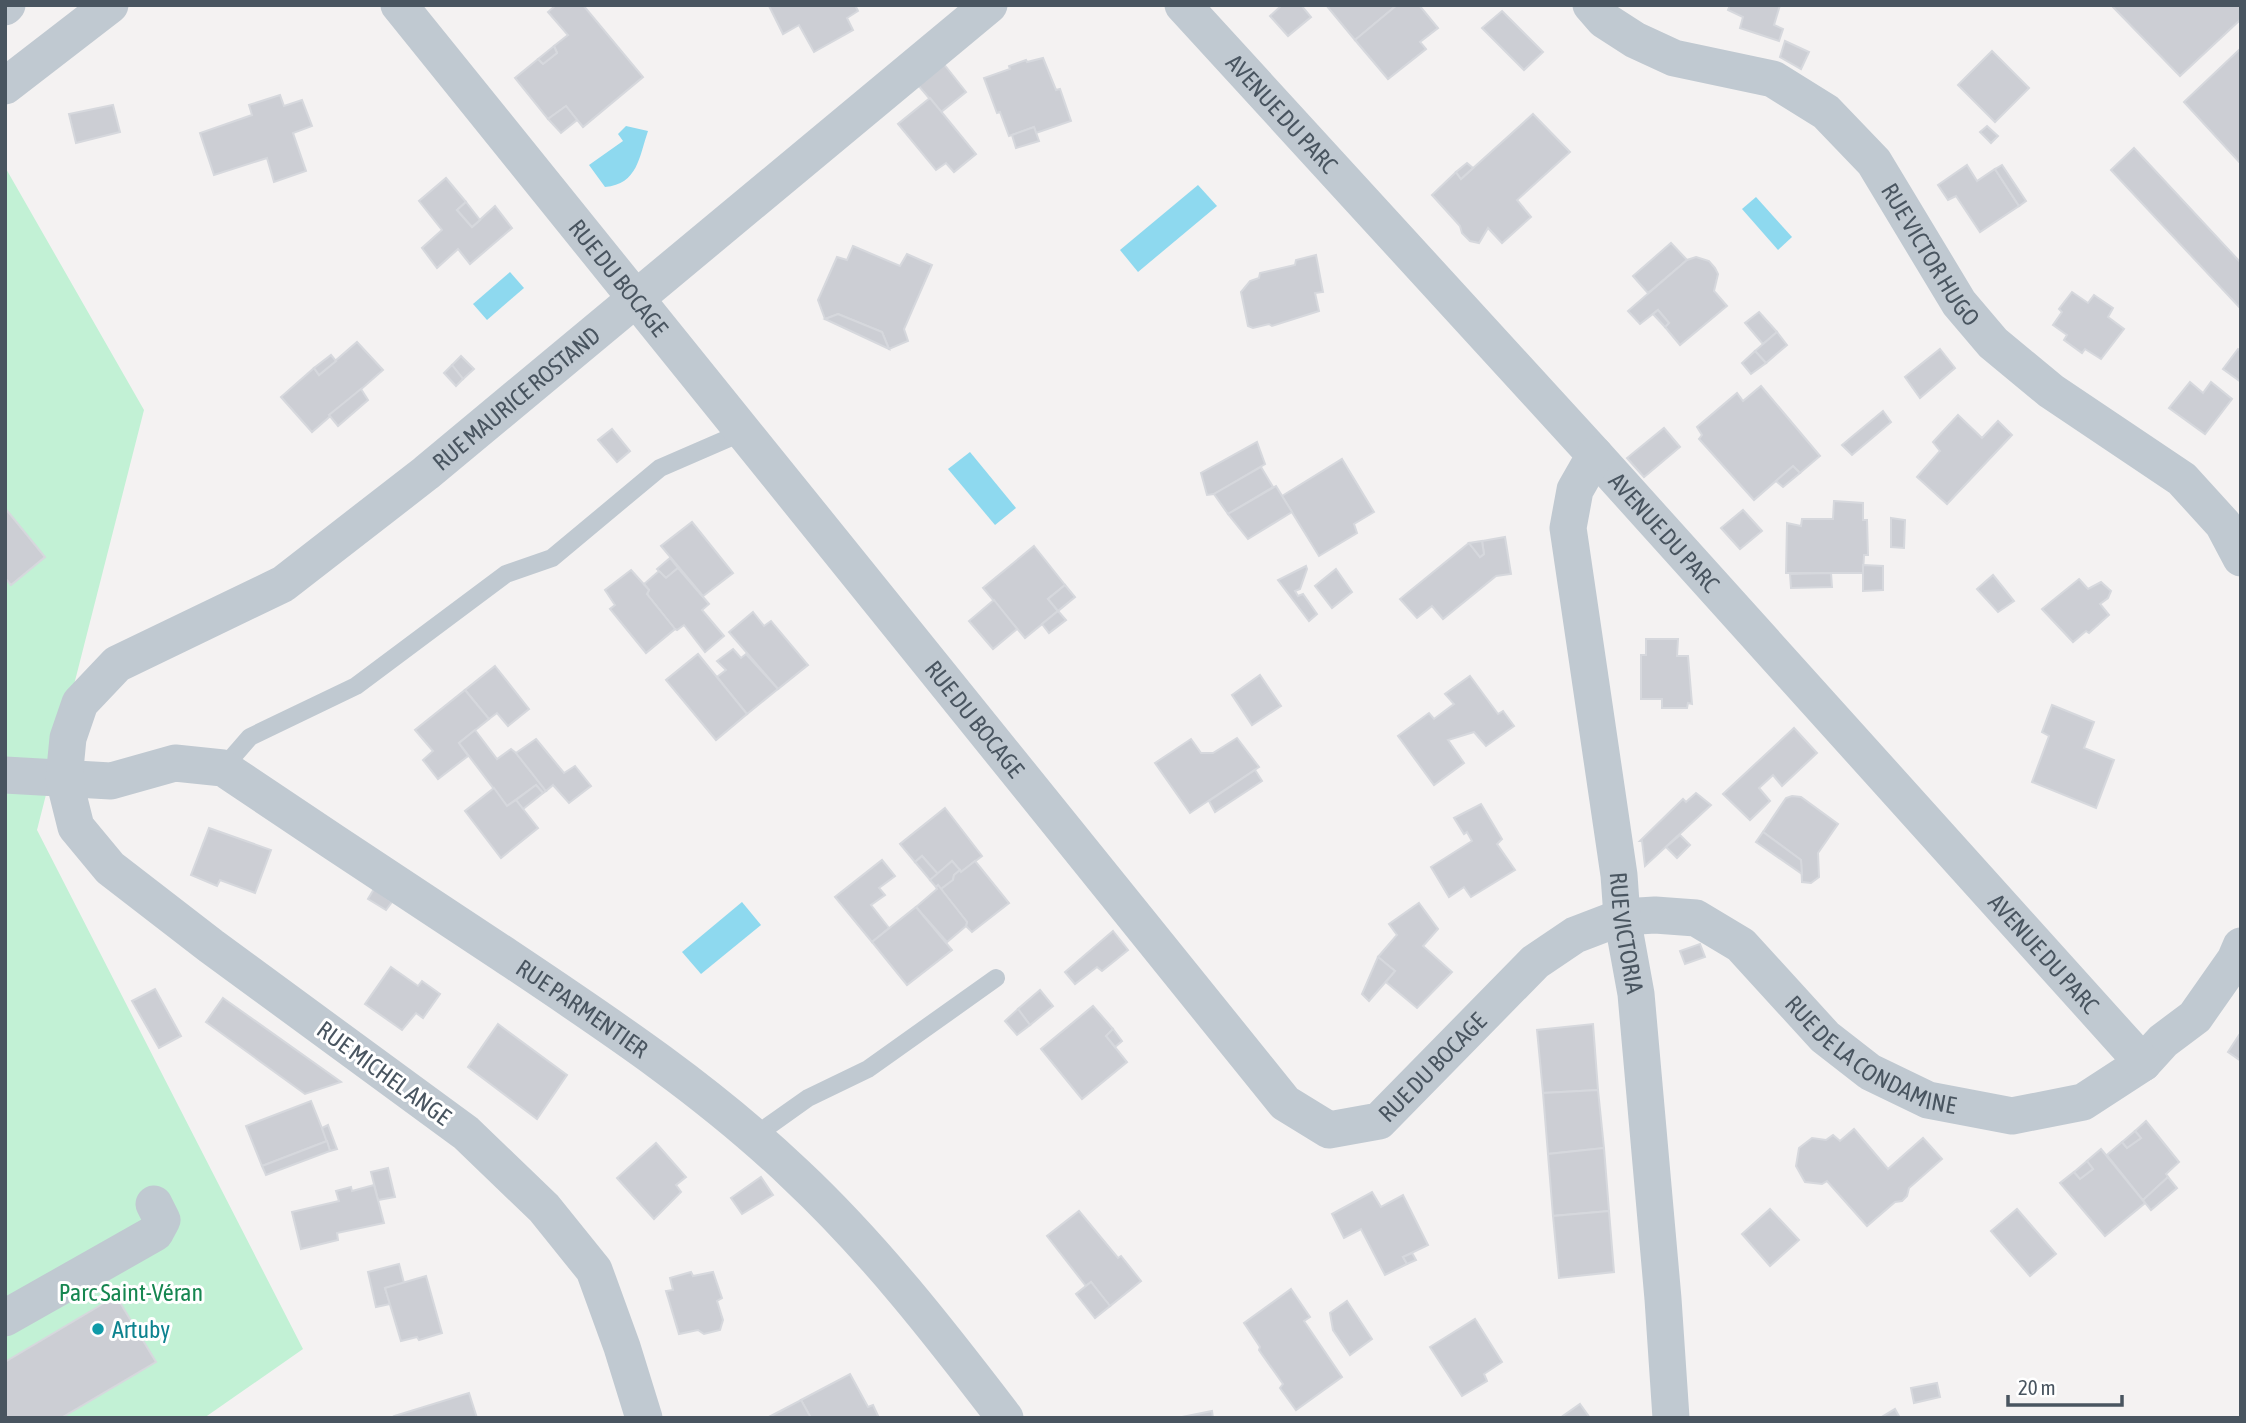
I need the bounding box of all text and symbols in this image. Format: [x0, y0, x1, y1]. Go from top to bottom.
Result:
street label: AVENUE DU PARC [1221, 49, 1343, 178]
street label: RUE VICTOR HUGO [1876, 178, 1986, 331]
street label: RUE DU BOCAGE [564, 214, 674, 341]
street label: RUE MAURICE ROSTAND [427, 321, 605, 475]
street label: AVENUE DU PARC [1604, 467, 1725, 598]
street label: RUE DU BOCAGE [920, 655, 1030, 782]
street label: RUE VICTORIA [1605, 871, 1649, 996]
street label: AVENUE DU PARC [1984, 888, 2105, 1019]
street label: RUE PARMENTIER [511, 953, 653, 1063]
street label: RUE DE LA CONDAMINE [1780, 990, 1958, 1119]
street label: RUE DU BOCAGE [1373, 1007, 1491, 1127]
street label: RUE MICHEL ANGE [312, 1016, 456, 1130]
park label: Parc Saint-Véran [59, 1279, 203, 1306]
place label: Artuby [112, 1316, 170, 1343]
marker: Artuby [90, 1321, 106, 1337]
scale bar [2008, 1364, 2122, 1408]
text: 20 m [2018, 1375, 2056, 1399]

